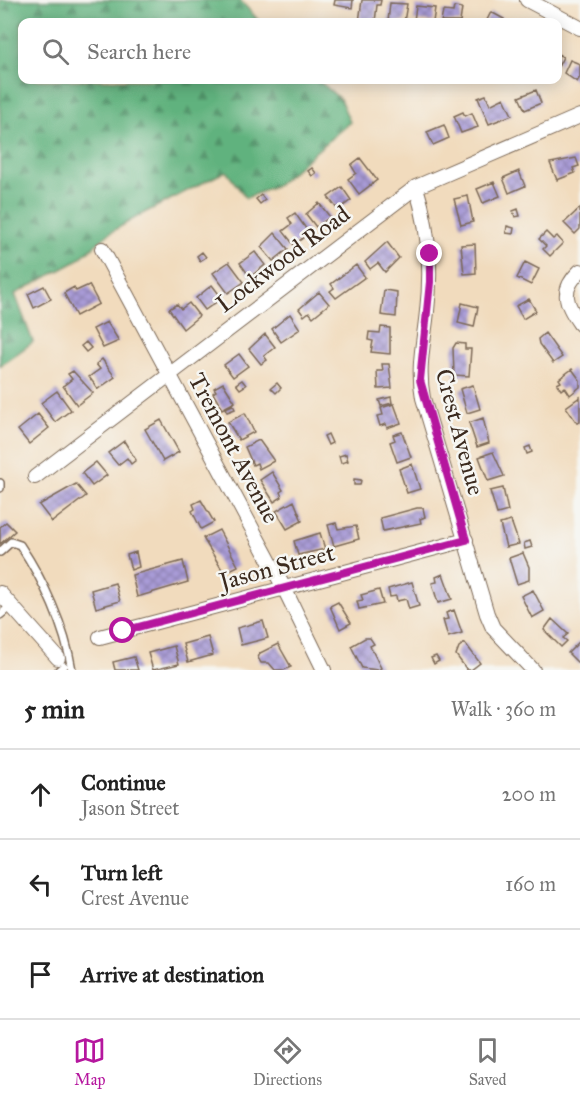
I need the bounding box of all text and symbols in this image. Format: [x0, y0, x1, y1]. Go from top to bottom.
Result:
search box [18, 18, 562, 84]
icon: search [39, 35, 72, 68]
text: Search here [87, 38, 191, 65]
street label: Lockwood Road [210, 199, 356, 319]
route end [416, 240, 442, 266]
street label: Crest Avenue [429, 365, 491, 499]
street label: Tremont Avenue [182, 368, 286, 528]
street label: Jason Street [213, 537, 338, 598]
route start [109, 617, 135, 643]
text: 5 min [24, 693, 85, 725]
text: Walk · 360 m [451, 697, 556, 721]
text: Continue [81, 769, 166, 796]
icon: ahead [24, 778, 57, 811]
text: 200 m [502, 782, 556, 806]
text: Jason Street [81, 796, 179, 820]
text: Turn left [81, 859, 163, 886]
icon: left [24, 868, 57, 901]
text: 160 m [505, 872, 556, 896]
text: Crest Avenue [81, 886, 189, 910]
icon: arrive [24, 958, 57, 991]
text: Arrive at destination [81, 961, 264, 988]
tab: Map [73, 1034, 106, 1089]
tab: Directions [253, 1034, 322, 1089]
tab: Saved [469, 1034, 507, 1089]

